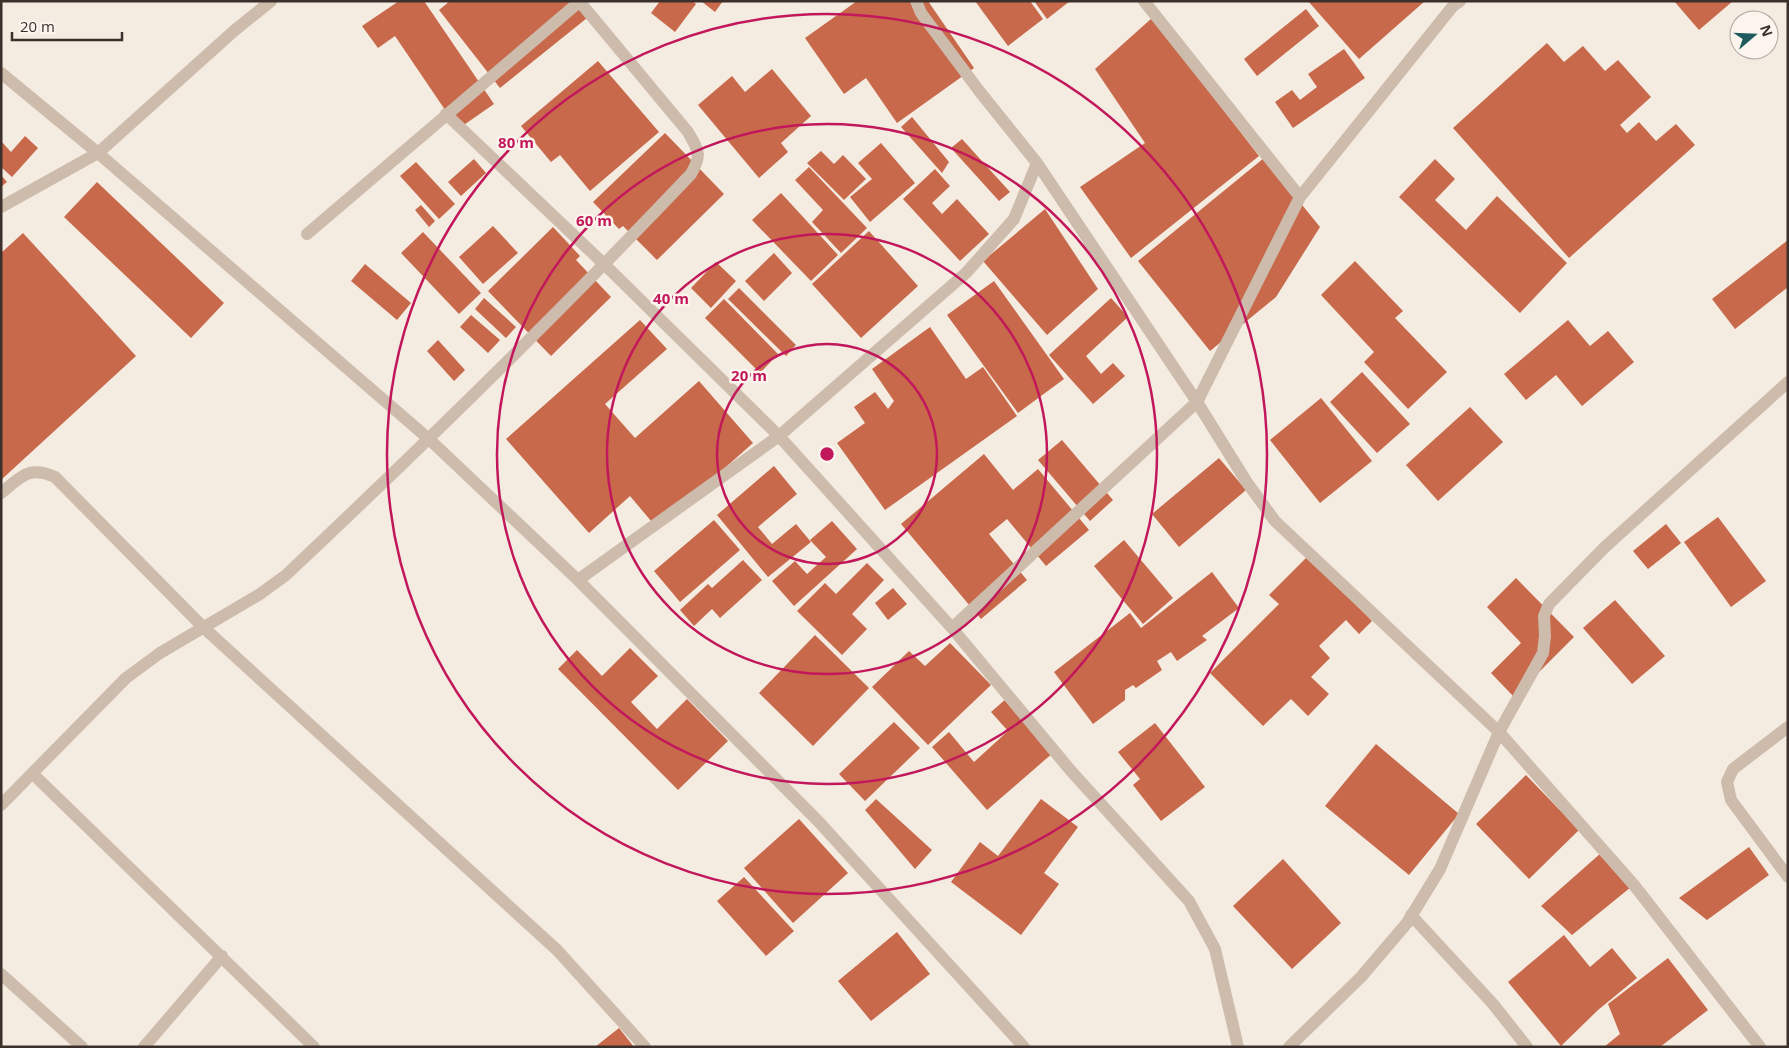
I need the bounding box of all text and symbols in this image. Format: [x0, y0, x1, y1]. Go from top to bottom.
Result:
scale bar [12, 10, 122, 42]
north arrow [1729, 10, 1779, 60]
text: 20 m [20, 16, 55, 36]
text: N [1756, 22, 1778, 39]
text: 80 m [498, 132, 534, 152]
text: 60 m [576, 210, 612, 230]
text: 40 m [653, 288, 689, 308]
text: 20 m [731, 365, 767, 385]
centre of rings [818, 445, 836, 463]

